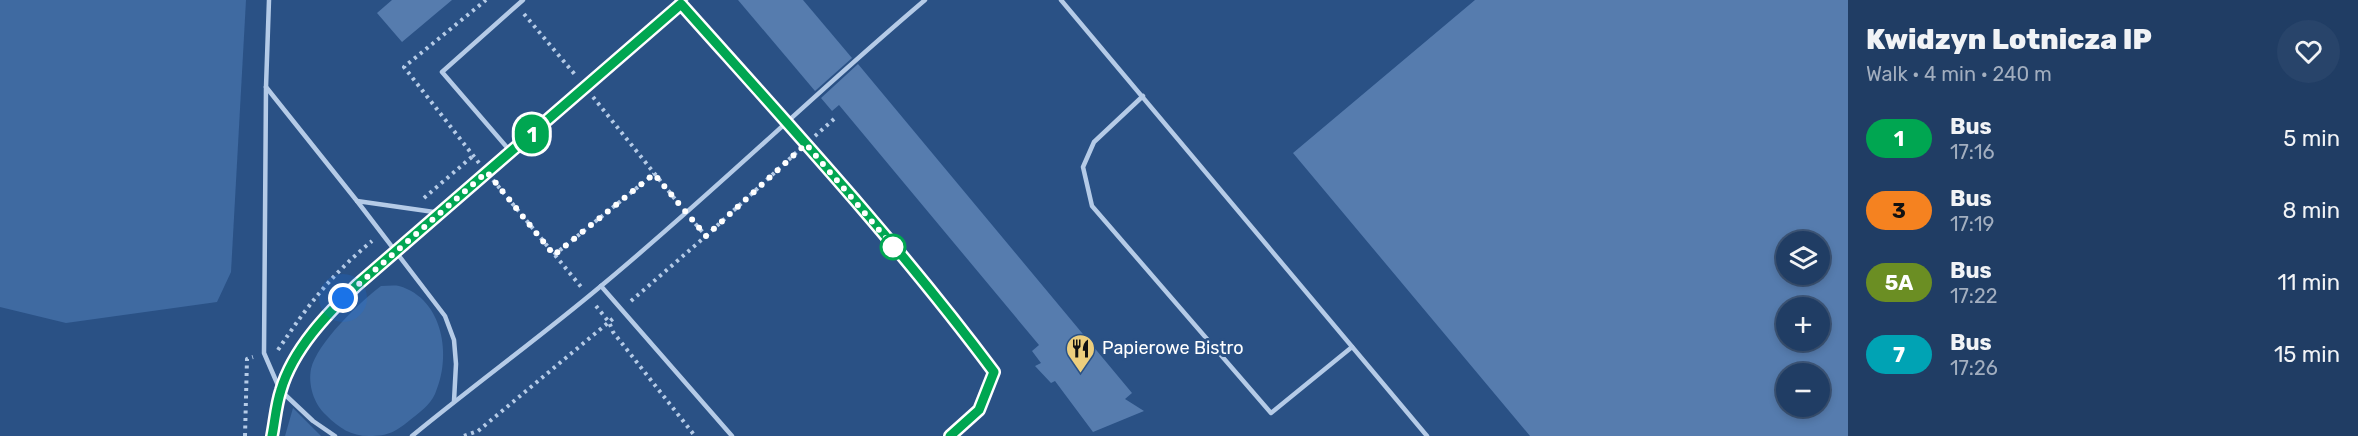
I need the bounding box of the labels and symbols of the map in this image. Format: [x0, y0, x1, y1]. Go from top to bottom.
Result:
line badge: 1 [512, 114, 552, 154]
unlabelled marker [880, 234, 906, 260]
your location [328, 283, 358, 313]
restaurant icon: Papierowe Bistro [1065, 332, 1097, 374]
place label: Papierowe Bistro [1102, 337, 1244, 359]

